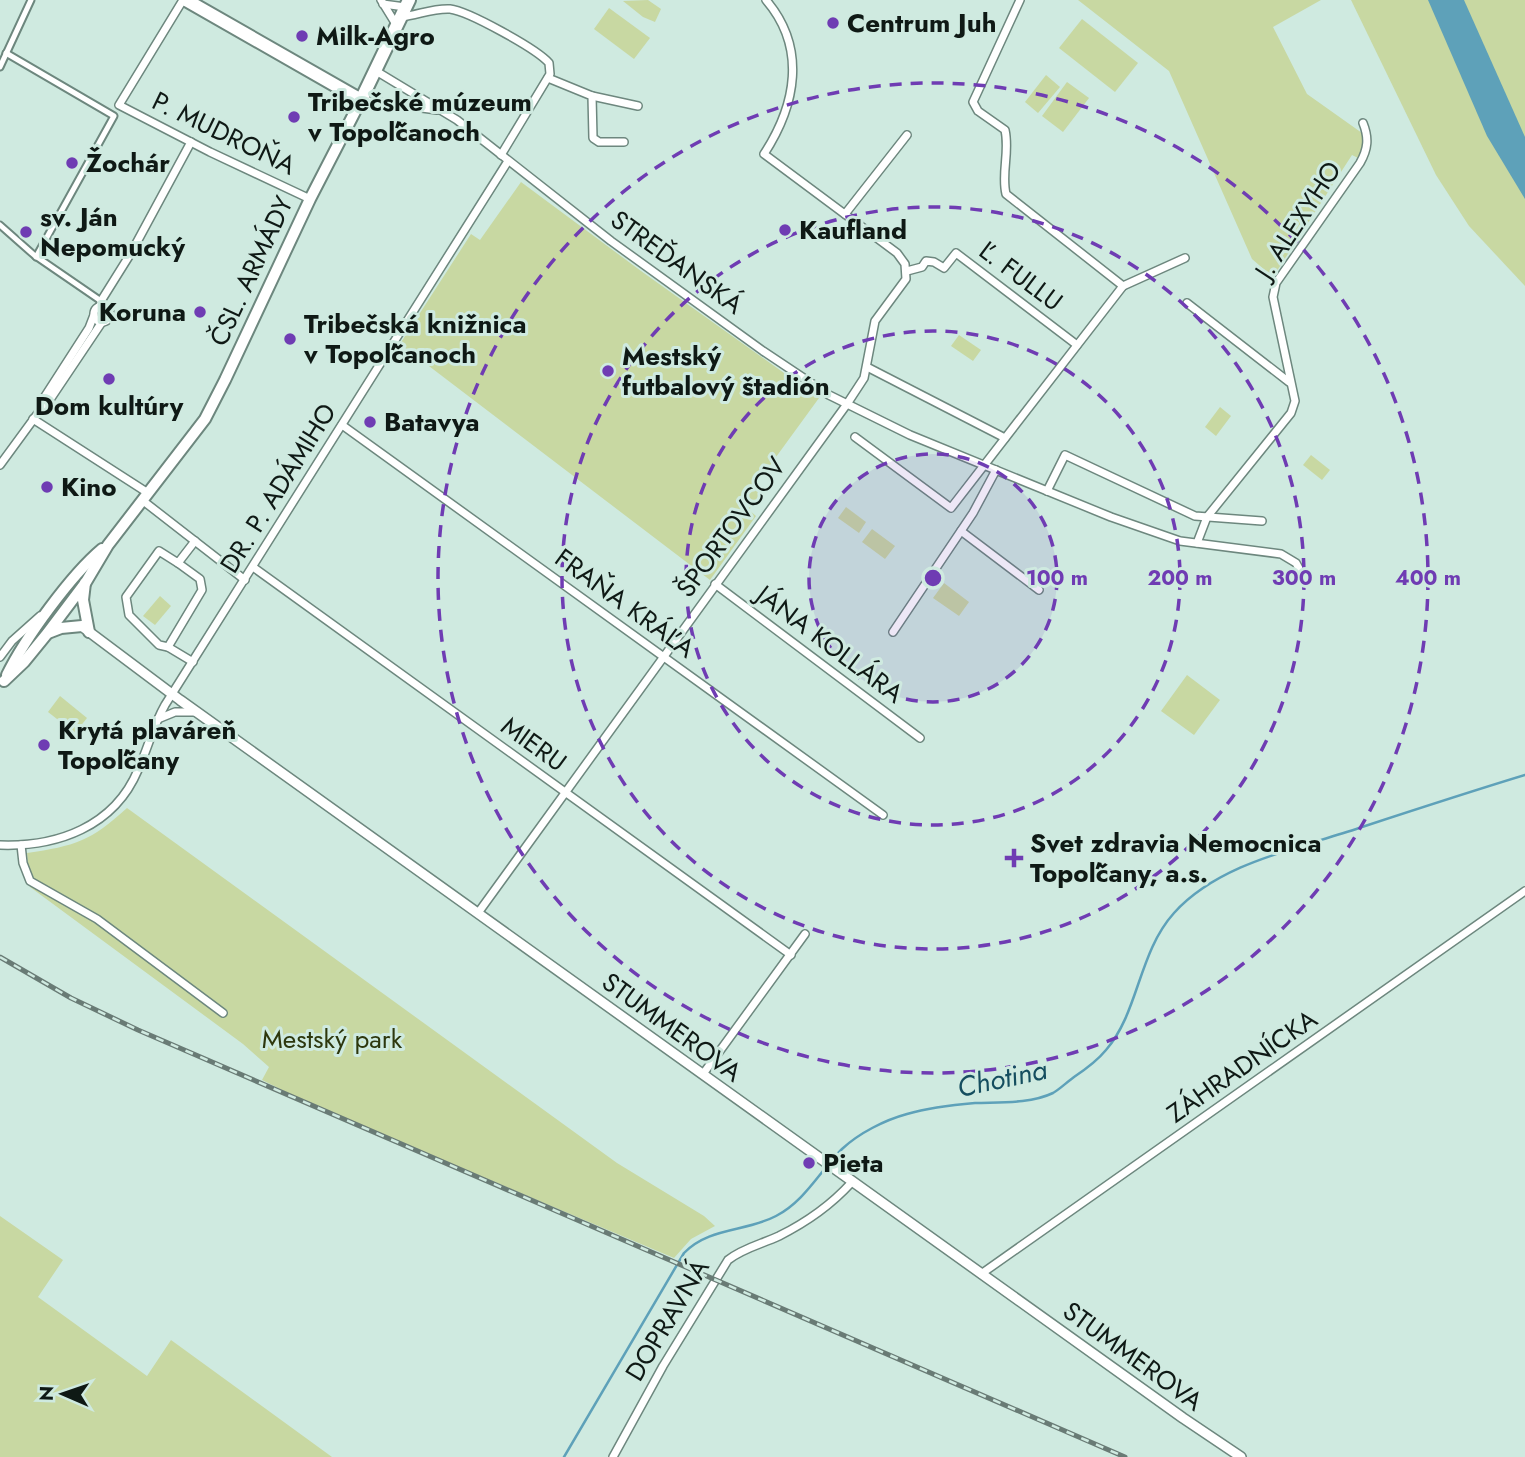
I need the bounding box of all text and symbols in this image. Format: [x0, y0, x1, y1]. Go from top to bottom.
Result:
place label: Centrum Juh [847, 4, 996, 42]
marker: Centrum Juh [825, 15, 841, 31]
place label: Milk-Agro [316, 17, 435, 55]
marker: Milk-Agro [294, 28, 310, 44]
street label: P. MUDROŇA [146, 82, 303, 185]
place label: Tribečské múzeum v Topoľčanoch [307, 83, 532, 151]
marker: Tribečské múzeum v Topoľčanoch [286, 109, 302, 125]
place label: Žochár [86, 144, 170, 182]
street label: J. ALEXYHO [1244, 153, 1350, 289]
marker: Žochár [64, 155, 80, 171]
street label: ČSL. ARMÁDY [200, 189, 303, 352]
place label: sv. Ján Nepomucký [40, 198, 185, 266]
street label: STREĎANSKÁ [603, 201, 752, 324]
place label: Kaufland [799, 211, 907, 249]
marker: Kaufland [777, 222, 793, 238]
marker: sv. Ján Nepomucký [18, 224, 34, 240]
street label: Ľ. FULLU [971, 232, 1071, 320]
place label: Koruna [99, 293, 186, 331]
marker: Koruna [192, 304, 208, 320]
place label: Tribečská knižnica v Topoľčanoch [303, 305, 526, 373]
marker: Tribečská knižnica v Topoľčanoch [282, 331, 298, 347]
place label: Mestský futbalový štadión [622, 337, 830, 405]
marker: Mestský futbalový štadión [600, 363, 616, 379]
marker: Dom kultúry [101, 371, 117, 387]
place label: Dom kultúry [35, 387, 184, 425]
street label: DR. P. ADÁMIHO [211, 396, 345, 580]
place label: Batavya [384, 403, 479, 441]
marker: Batavya [362, 414, 378, 430]
street label: ŠPORTOVCOV [667, 448, 796, 605]
place label: Kino [61, 468, 117, 506]
marker: Kino [39, 479, 55, 495]
street label: FRAŇA KRÁĽA [547, 539, 704, 667]
text: 100 m [1026, 563, 1088, 593]
text: 200 m [1147, 563, 1213, 593]
text: 300 m [1272, 563, 1336, 593]
text: 400 m [1395, 563, 1461, 593]
centre of rings [921, 566, 945, 590]
street label: JÁNA KOLLÁRA [746, 574, 912, 712]
street label: MIERU [493, 707, 575, 781]
place label: Krytá plaváreň Topoľčany [58, 711, 236, 779]
marker: Krytá plaváreň Topoľčany [36, 737, 52, 753]
place label: Svet zdravia Nemocnica Topoľčany, a.s. [1030, 824, 1321, 892]
marker: Svet zdravia Nemocnica Topoľčany, a.s. [1004, 848, 1024, 868]
street label: STUMMEROVA [594, 963, 751, 1091]
street label: ZÁHRADNÍCKA [1159, 1000, 1325, 1132]
park label: Mestský park [262, 1020, 403, 1058]
water label: Chotina [953, 1049, 1051, 1108]
place label: Pieta [823, 1144, 884, 1182]
marker: Pieta [801, 1155, 817, 1171]
street label: DOPRAVNÁ [616, 1251, 719, 1388]
street label: STUMMEROVA [1055, 1292, 1212, 1420]
north arrow [28, 1359, 98, 1429]
text: N [33, 1385, 60, 1401]

